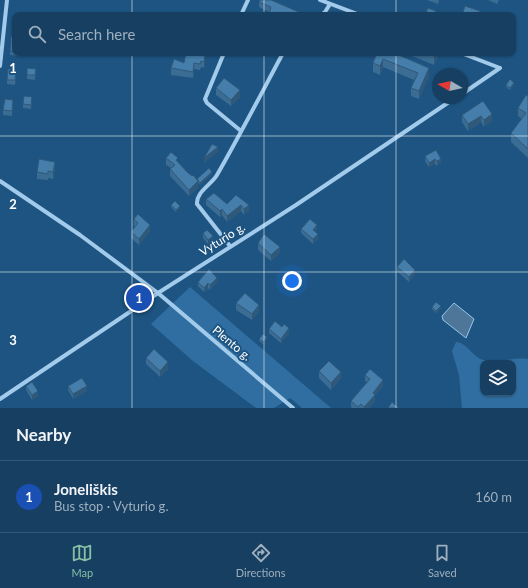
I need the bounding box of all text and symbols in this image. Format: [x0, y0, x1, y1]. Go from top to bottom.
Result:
search box [12, 12, 516, 56]
icon: search [26, 23, 48, 45]
text: Search here [58, 25, 135, 43]
text: 1 [9, 60, 17, 76]
north arrow [432, 68, 468, 104]
text: 2 [9, 196, 17, 212]
street label: Vyturio g. [196, 219, 248, 259]
your location [282, 271, 302, 291]
pin: 1 [126, 283, 152, 313]
street label: Plento g. [209, 322, 255, 364]
text: 3 [9, 332, 17, 348]
map controls [480, 360, 516, 396]
button: layers [480, 360, 516, 396]
text: Nearby [16, 424, 71, 445]
text: Joneliškis [54, 480, 118, 498]
text: 1 [25, 489, 33, 505]
text: 160 m [475, 489, 512, 505]
text: Bus stop · Vyturio g. [54, 498, 168, 514]
tab: Map [71, 542, 93, 579]
tab: Directions [236, 542, 285, 579]
tab: Saved [428, 542, 457, 579]

